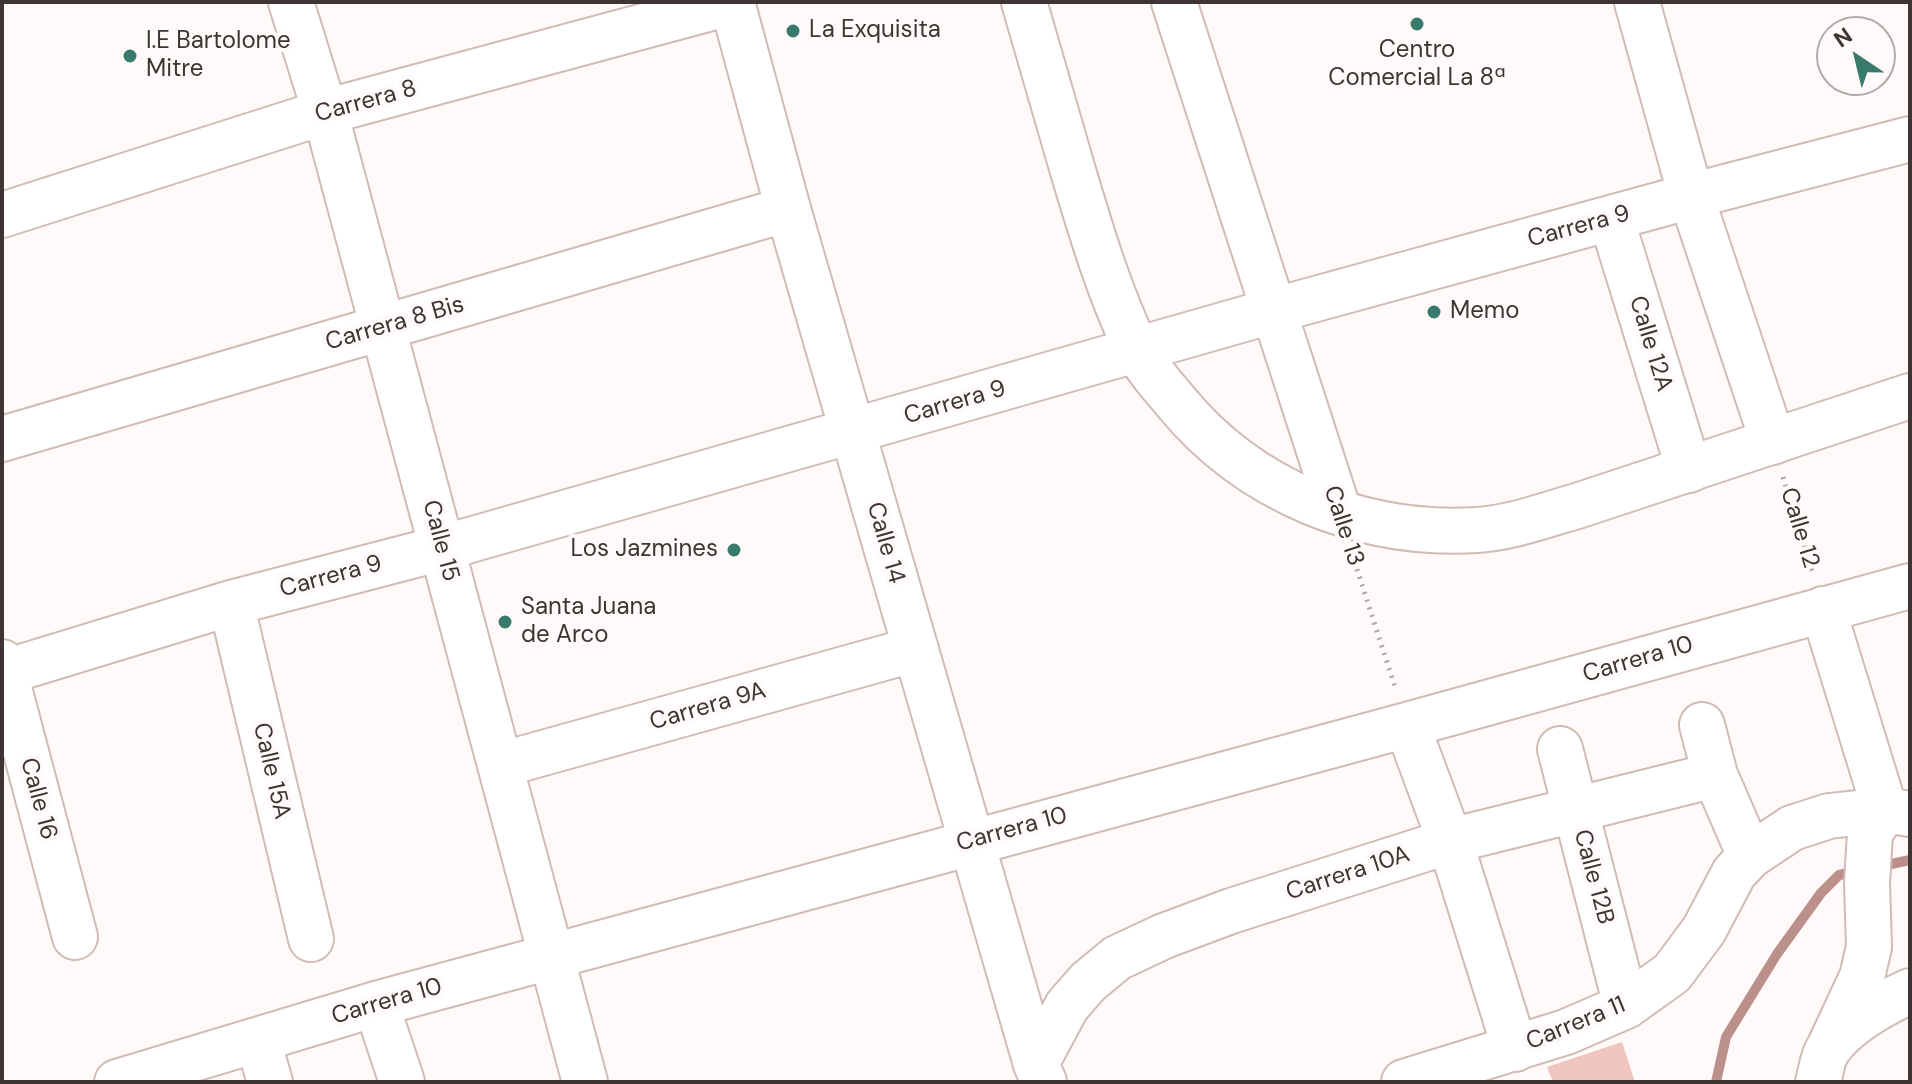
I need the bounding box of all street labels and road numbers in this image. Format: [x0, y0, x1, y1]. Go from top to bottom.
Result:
street label: Carrera 8 [312, 75, 420, 129]
street label: Carrera 9 [1525, 200, 1633, 254]
street label: Carrera 8 Bis [322, 290, 468, 358]
street label: Calle 12A [1622, 293, 1678, 395]
street label: Carrera 9 [901, 375, 1009, 431]
street label: Calle 13 [1317, 482, 1369, 570]
street label: Calle 12 [1773, 484, 1825, 572]
street label: Calle 15 [415, 497, 465, 585]
street label: Calle 14 [860, 499, 910, 587]
street label: Carrera 9 [277, 550, 385, 604]
street label: Carrera 10 [1580, 631, 1696, 689]
street label: Carrera 9A [647, 677, 769, 737]
street label: Calle 15A [246, 720, 296, 822]
street label: Calle 16 [13, 755, 63, 843]
street label: Carrera 10 [953, 801, 1071, 859]
street label: Calle 12B [1567, 827, 1619, 927]
street label: Carrera 10A [1282, 840, 1414, 908]
street label: Carrera 10 [329, 973, 445, 1031]
street label: Carrera 11 [1522, 991, 1630, 1057]

